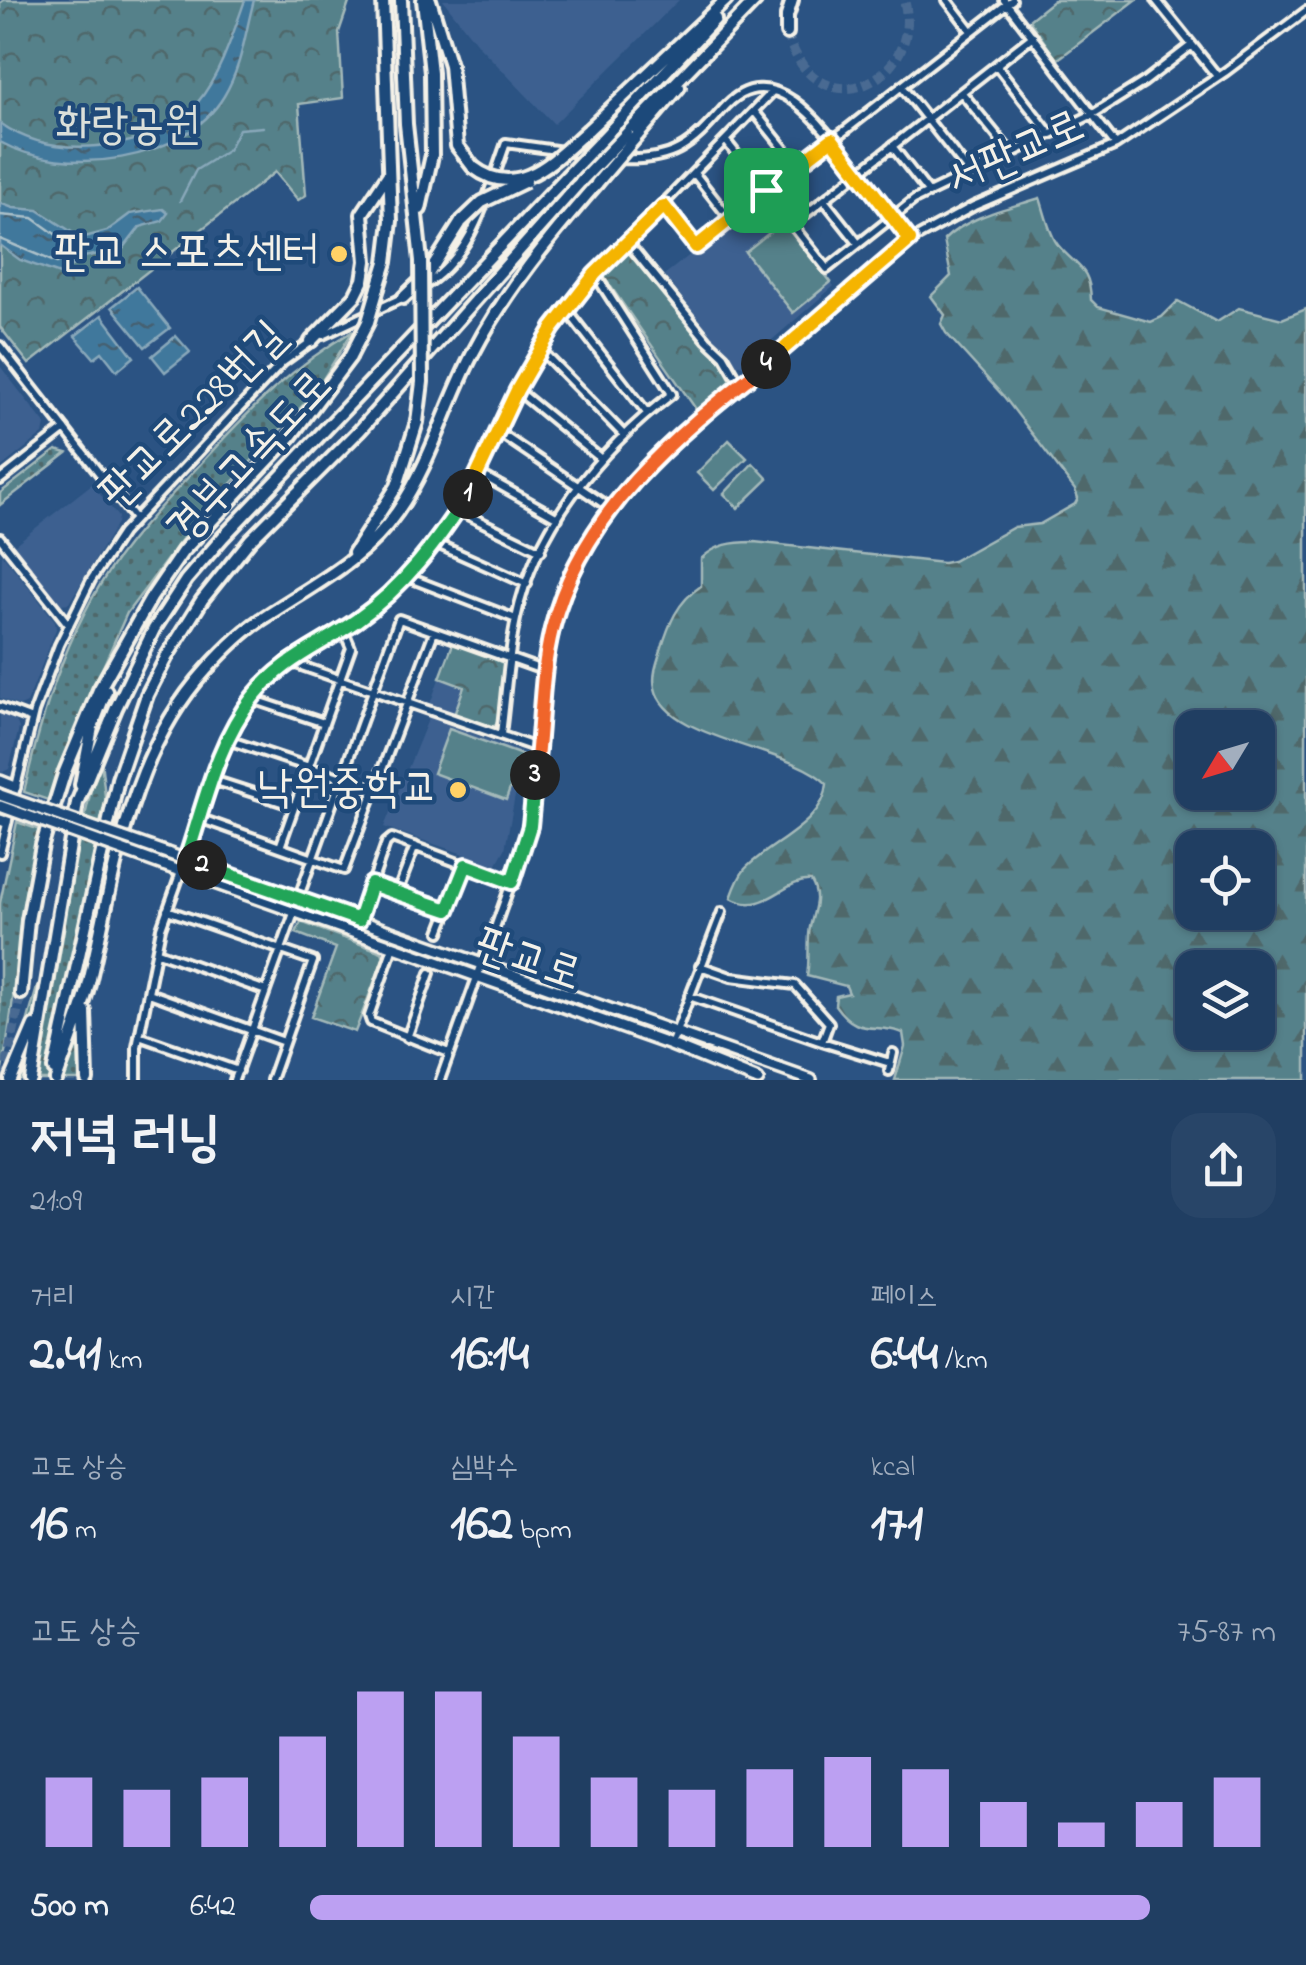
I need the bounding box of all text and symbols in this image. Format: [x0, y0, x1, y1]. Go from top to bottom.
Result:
park label: 화랑공원 [56, 94, 200, 160]
street label: 서판교로 [936, 94, 1096, 214]
pin [724, 148, 809, 233]
icon: arrive [739, 163, 794, 218]
place label: 판교 스포츠센터 [54, 221, 319, 287]
marker: 판교 스포츠센터 [328, 243, 350, 265]
street label: 판교로228번길 [85, 307, 303, 525]
pin: 4 [741, 339, 791, 389]
text: 4 [760, 343, 772, 384]
street label: 경부고속도로 [153, 356, 349, 560]
pin: 1 [443, 469, 493, 519]
text: 1 [464, 473, 472, 514]
north arrow [1175, 710, 1275, 810]
map controls [1175, 710, 1275, 1050]
pin: 3 [510, 750, 560, 800]
text: 3 [529, 754, 541, 795]
place label: 낙원중학교 [257, 757, 438, 823]
marker: 낙원중학교 [447, 779, 469, 801]
button: locate [1175, 830, 1275, 930]
pin: 2 [177, 840, 227, 890]
text: 2 [195, 844, 209, 885]
street label: 판교로 [466, 912, 590, 1010]
button: layers [1175, 950, 1275, 1050]
text: 저녁 러닝 [30, 1101, 221, 1181]
button: share [1171, 1113, 1276, 1218]
text: 21:09 [30, 1179, 82, 1226]
text: 거리 [30, 1278, 75, 1319]
text: 시간 [450, 1278, 495, 1319]
text: 페이스 [871, 1278, 938, 1319]
text: 2.41 [30, 1319, 102, 1392]
text: 16:14 [450, 1319, 529, 1392]
text: 6:44 [871, 1319, 938, 1392]
text: km [102, 1341, 143, 1382]
text: /km [938, 1341, 988, 1382]
text: 고도 상승 [30, 1448, 127, 1489]
text: 심박수 [450, 1448, 518, 1489]
text: kcal [871, 1448, 915, 1489]
text: 16 [30, 1489, 68, 1562]
text: 162 [450, 1489, 513, 1562]
text: 171 [871, 1489, 923, 1562]
text: m [68, 1511, 97, 1552]
text: bpm [513, 1511, 572, 1552]
text: 고도 상승 [30, 1610, 141, 1657]
text: 75–87 m [1177, 1610, 1276, 1657]
text: 500 m [30, 1884, 109, 1931]
text: 6:42 [190, 1884, 236, 1931]

